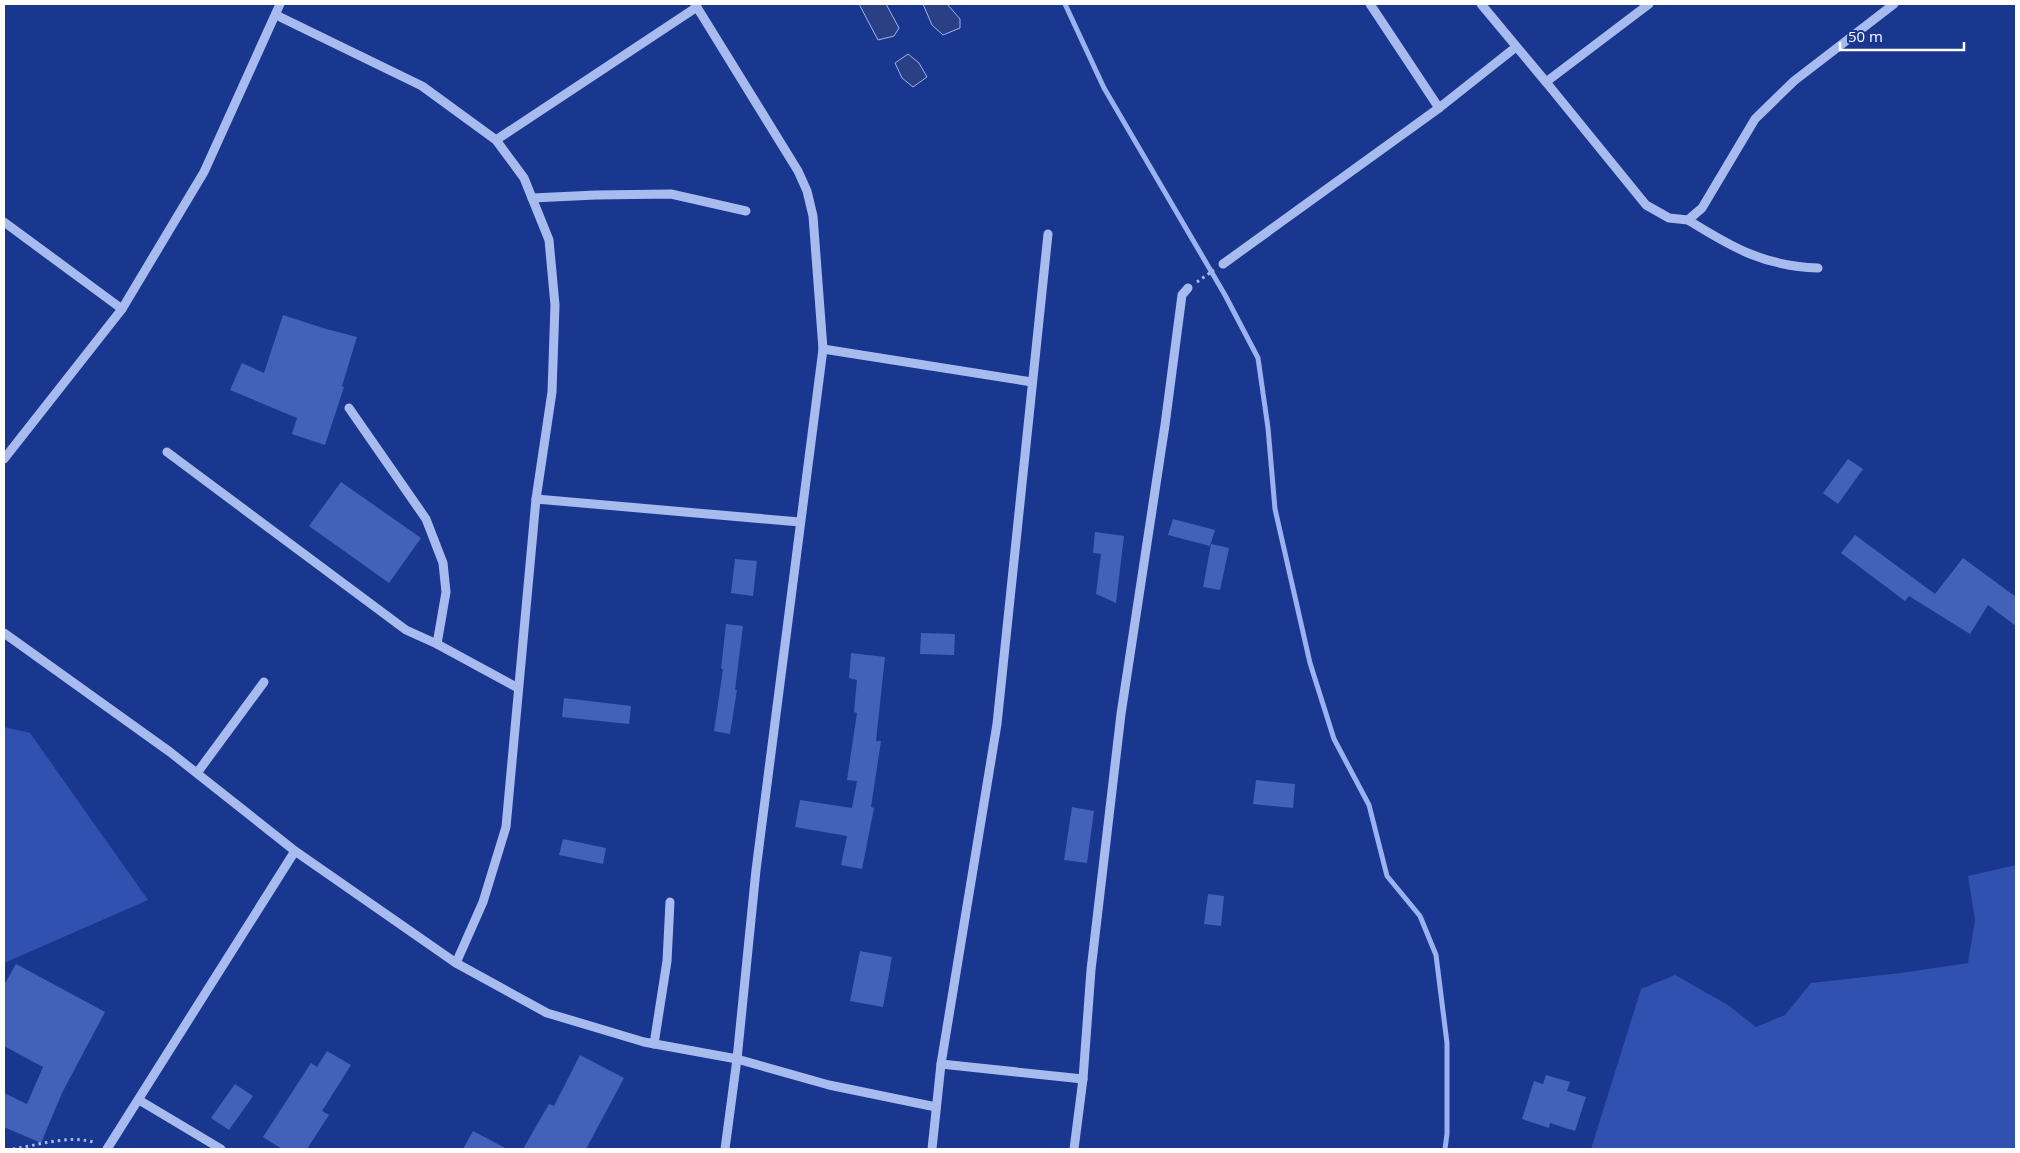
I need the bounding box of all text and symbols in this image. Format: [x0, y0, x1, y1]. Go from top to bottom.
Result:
scale bar [1840, 20, 1964, 52]
text: 50 m [1848, 26, 1883, 46]

